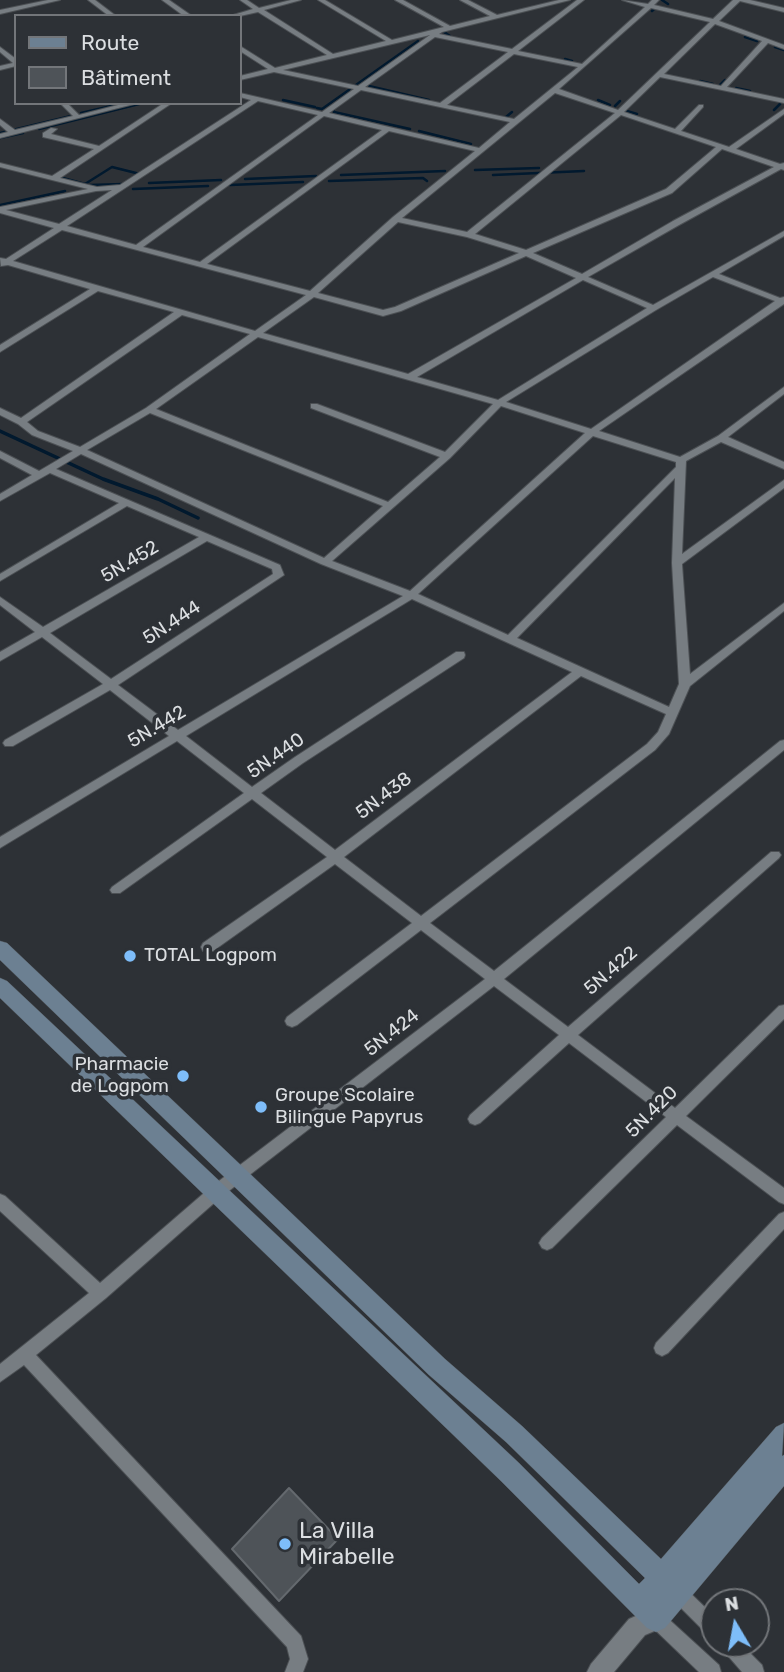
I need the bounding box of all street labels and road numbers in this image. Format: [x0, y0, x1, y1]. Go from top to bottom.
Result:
street label: 5N.452 [97, 536, 163, 588]
street label: 5N.444 [139, 596, 205, 650]
street label: 5N.442 [124, 701, 190, 753]
street label: 5N.440 [243, 728, 309, 784]
street label: 5N.438 [352, 768, 416, 824]
street label: 5N.422 [580, 942, 642, 1000]
street label: 5N.424 [360, 1004, 424, 1062]
street label: 5N.420 [621, 1081, 683, 1143]

